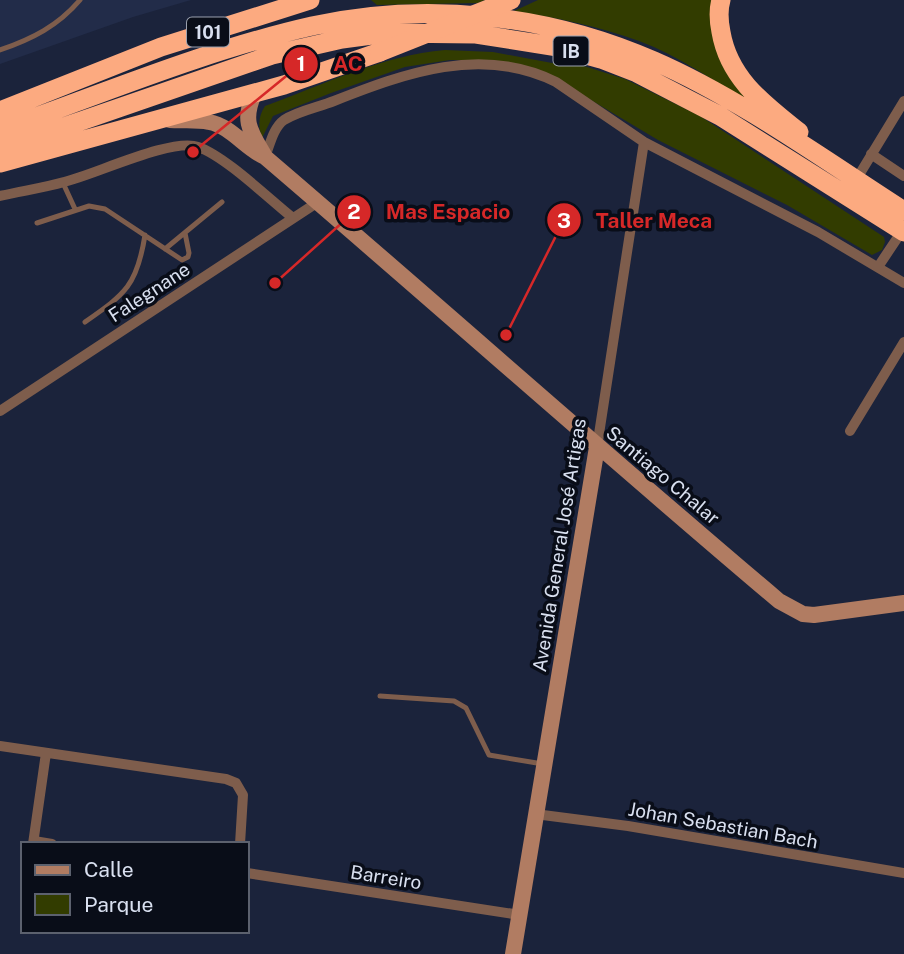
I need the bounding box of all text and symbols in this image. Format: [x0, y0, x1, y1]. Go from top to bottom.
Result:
road number: 101 [187, 17, 229, 46]
road number: IB [554, 36, 588, 66]
callout: AC [284, 43, 376, 85]
text: 1 [297, 51, 306, 76]
text: AC [333, 51, 363, 76]
callout: Mas Espacio [337, 191, 525, 233]
text: 2 [347, 199, 361, 224]
text: Mas Espacio [386, 199, 510, 224]
callout: Taller Meca [546, 199, 726, 241]
text: 3 [557, 208, 571, 233]
text: Taller Meca [596, 208, 712, 233]
street label: Falegnane [104, 258, 194, 326]
street label: Avenida General José Artigas [528, 417, 590, 673]
street label: Santiago Chalar [602, 421, 724, 529]
street label: Johan Sebastian Bach [626, 797, 820, 853]
legend [21, 842, 248, 933]
text: Calle [84, 857, 134, 882]
street label: Barreiro [349, 861, 423, 893]
text: Parque [84, 892, 153, 917]

